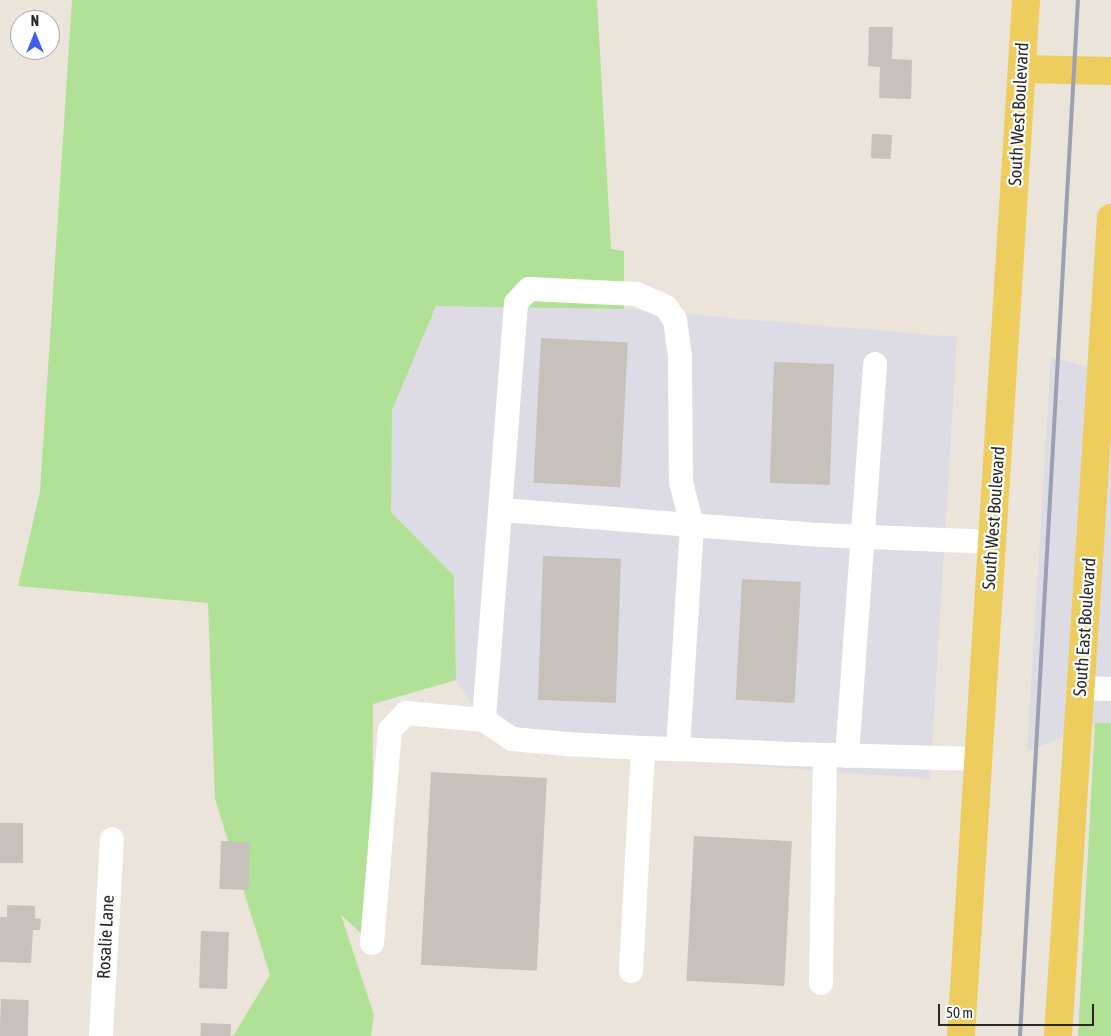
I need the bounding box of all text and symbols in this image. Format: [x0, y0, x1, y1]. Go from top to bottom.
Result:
north arrow [10, 10, 60, 60]
text: N [31, 13, 39, 29]
street label: South West Boulevard [1004, 42, 1034, 186]
street label: South West Boulevard [978, 446, 1010, 590]
street label: South East Boulevard [1069, 557, 1101, 697]
street label: Rosalie Lane [93, 895, 119, 979]
scale bar [941, 994, 1097, 1026]
text: 50 m [946, 1004, 973, 1021]

